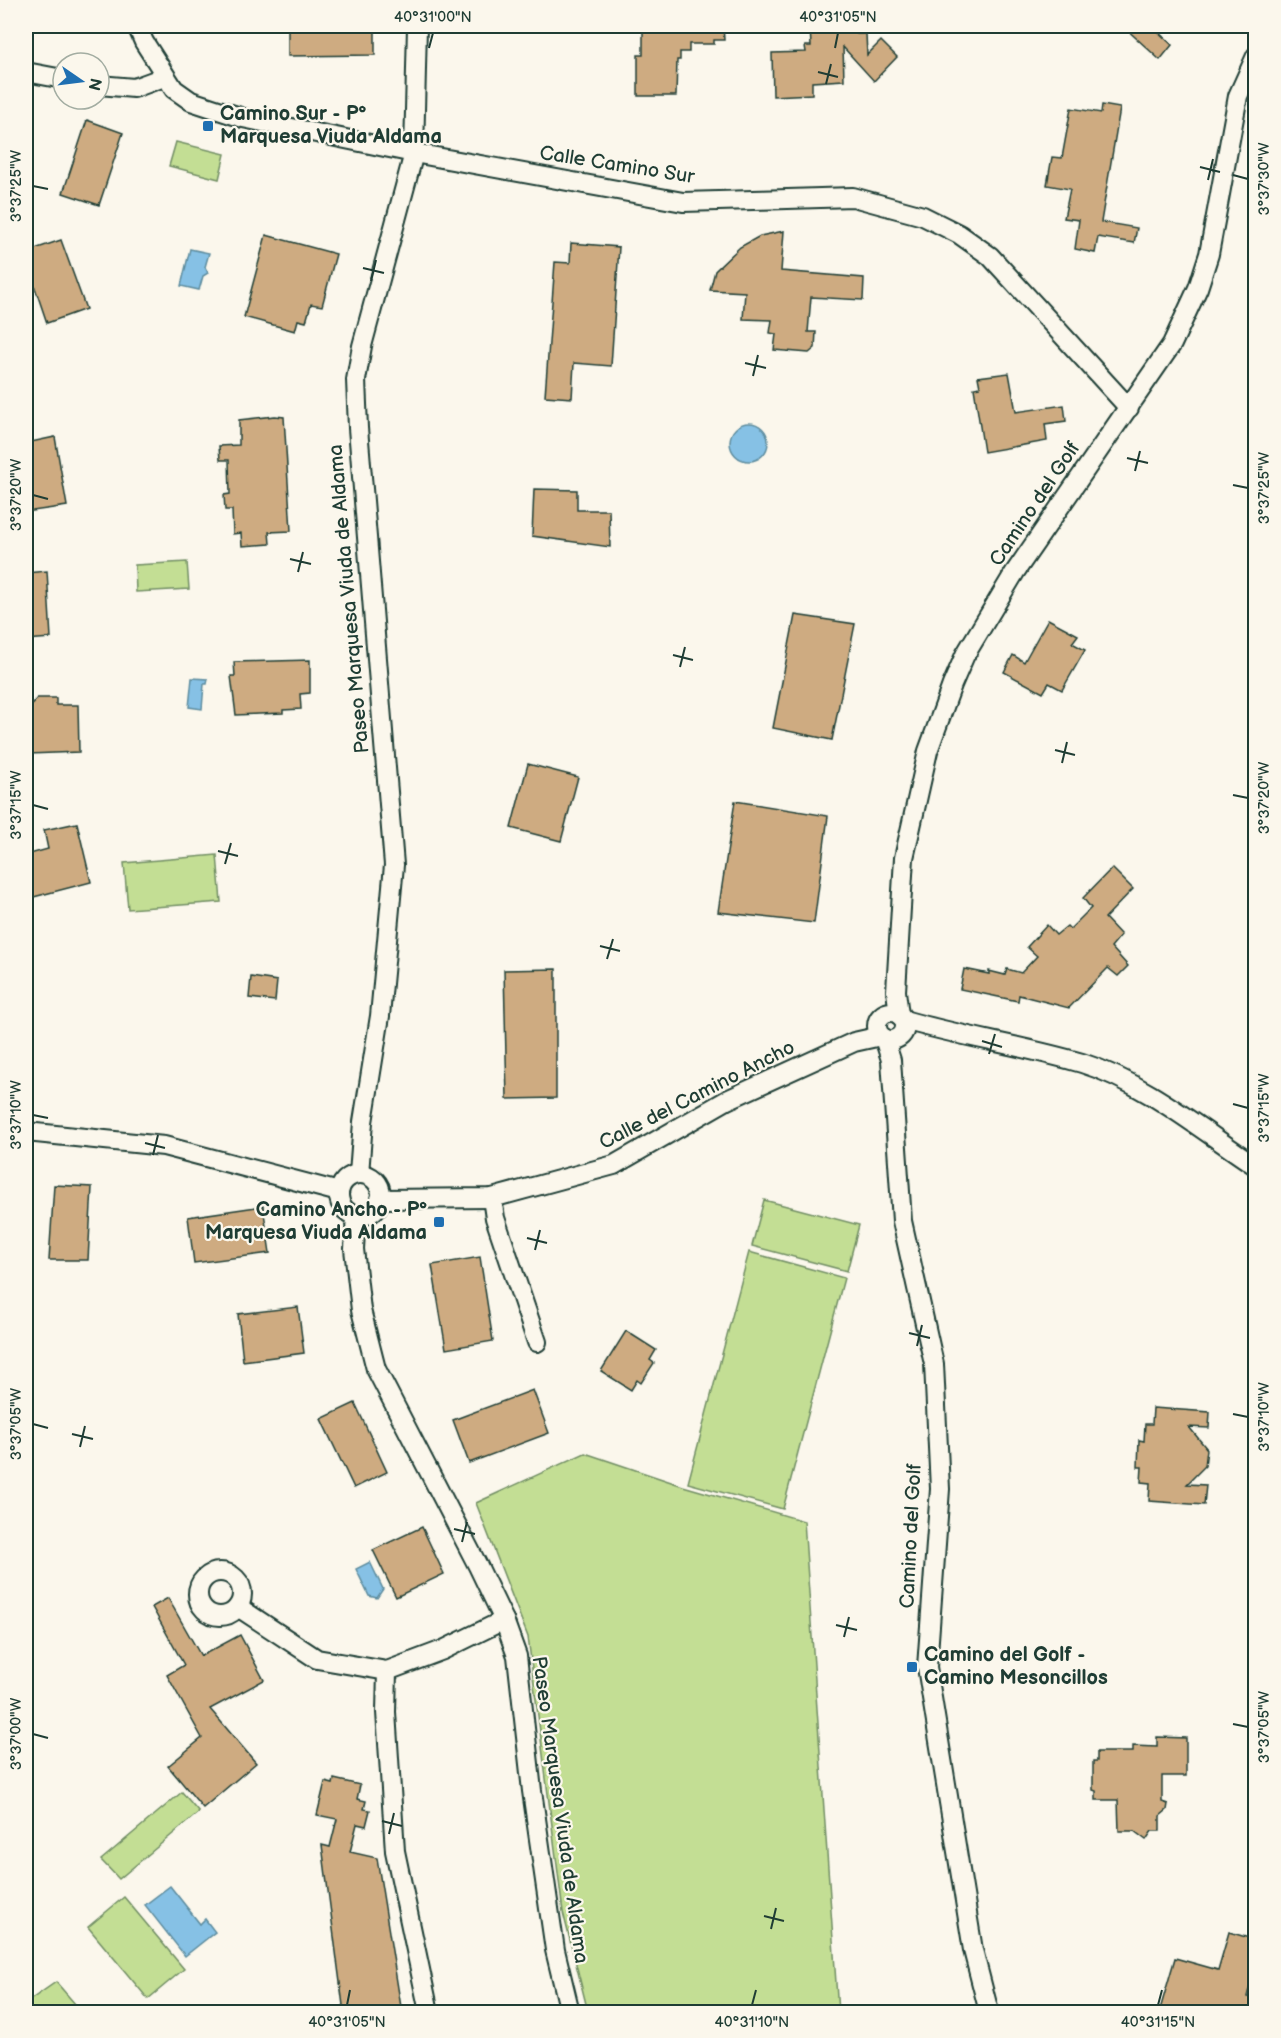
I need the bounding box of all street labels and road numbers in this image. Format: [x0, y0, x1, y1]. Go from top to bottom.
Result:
street label: Calle Camino Sur [538, 141, 697, 189]
street label: Camino del Golf [985, 437, 1085, 571]
street label: Paseo Marquesa Viuda de Aldama [324, 444, 374, 754]
street label: Calle del Camino Ancho [595, 1035, 799, 1155]
street label: Camino del Golf [895, 1463, 927, 1609]
street label: Paseo Marquesa Viuda de Aldama [527, 1655, 593, 1965]

